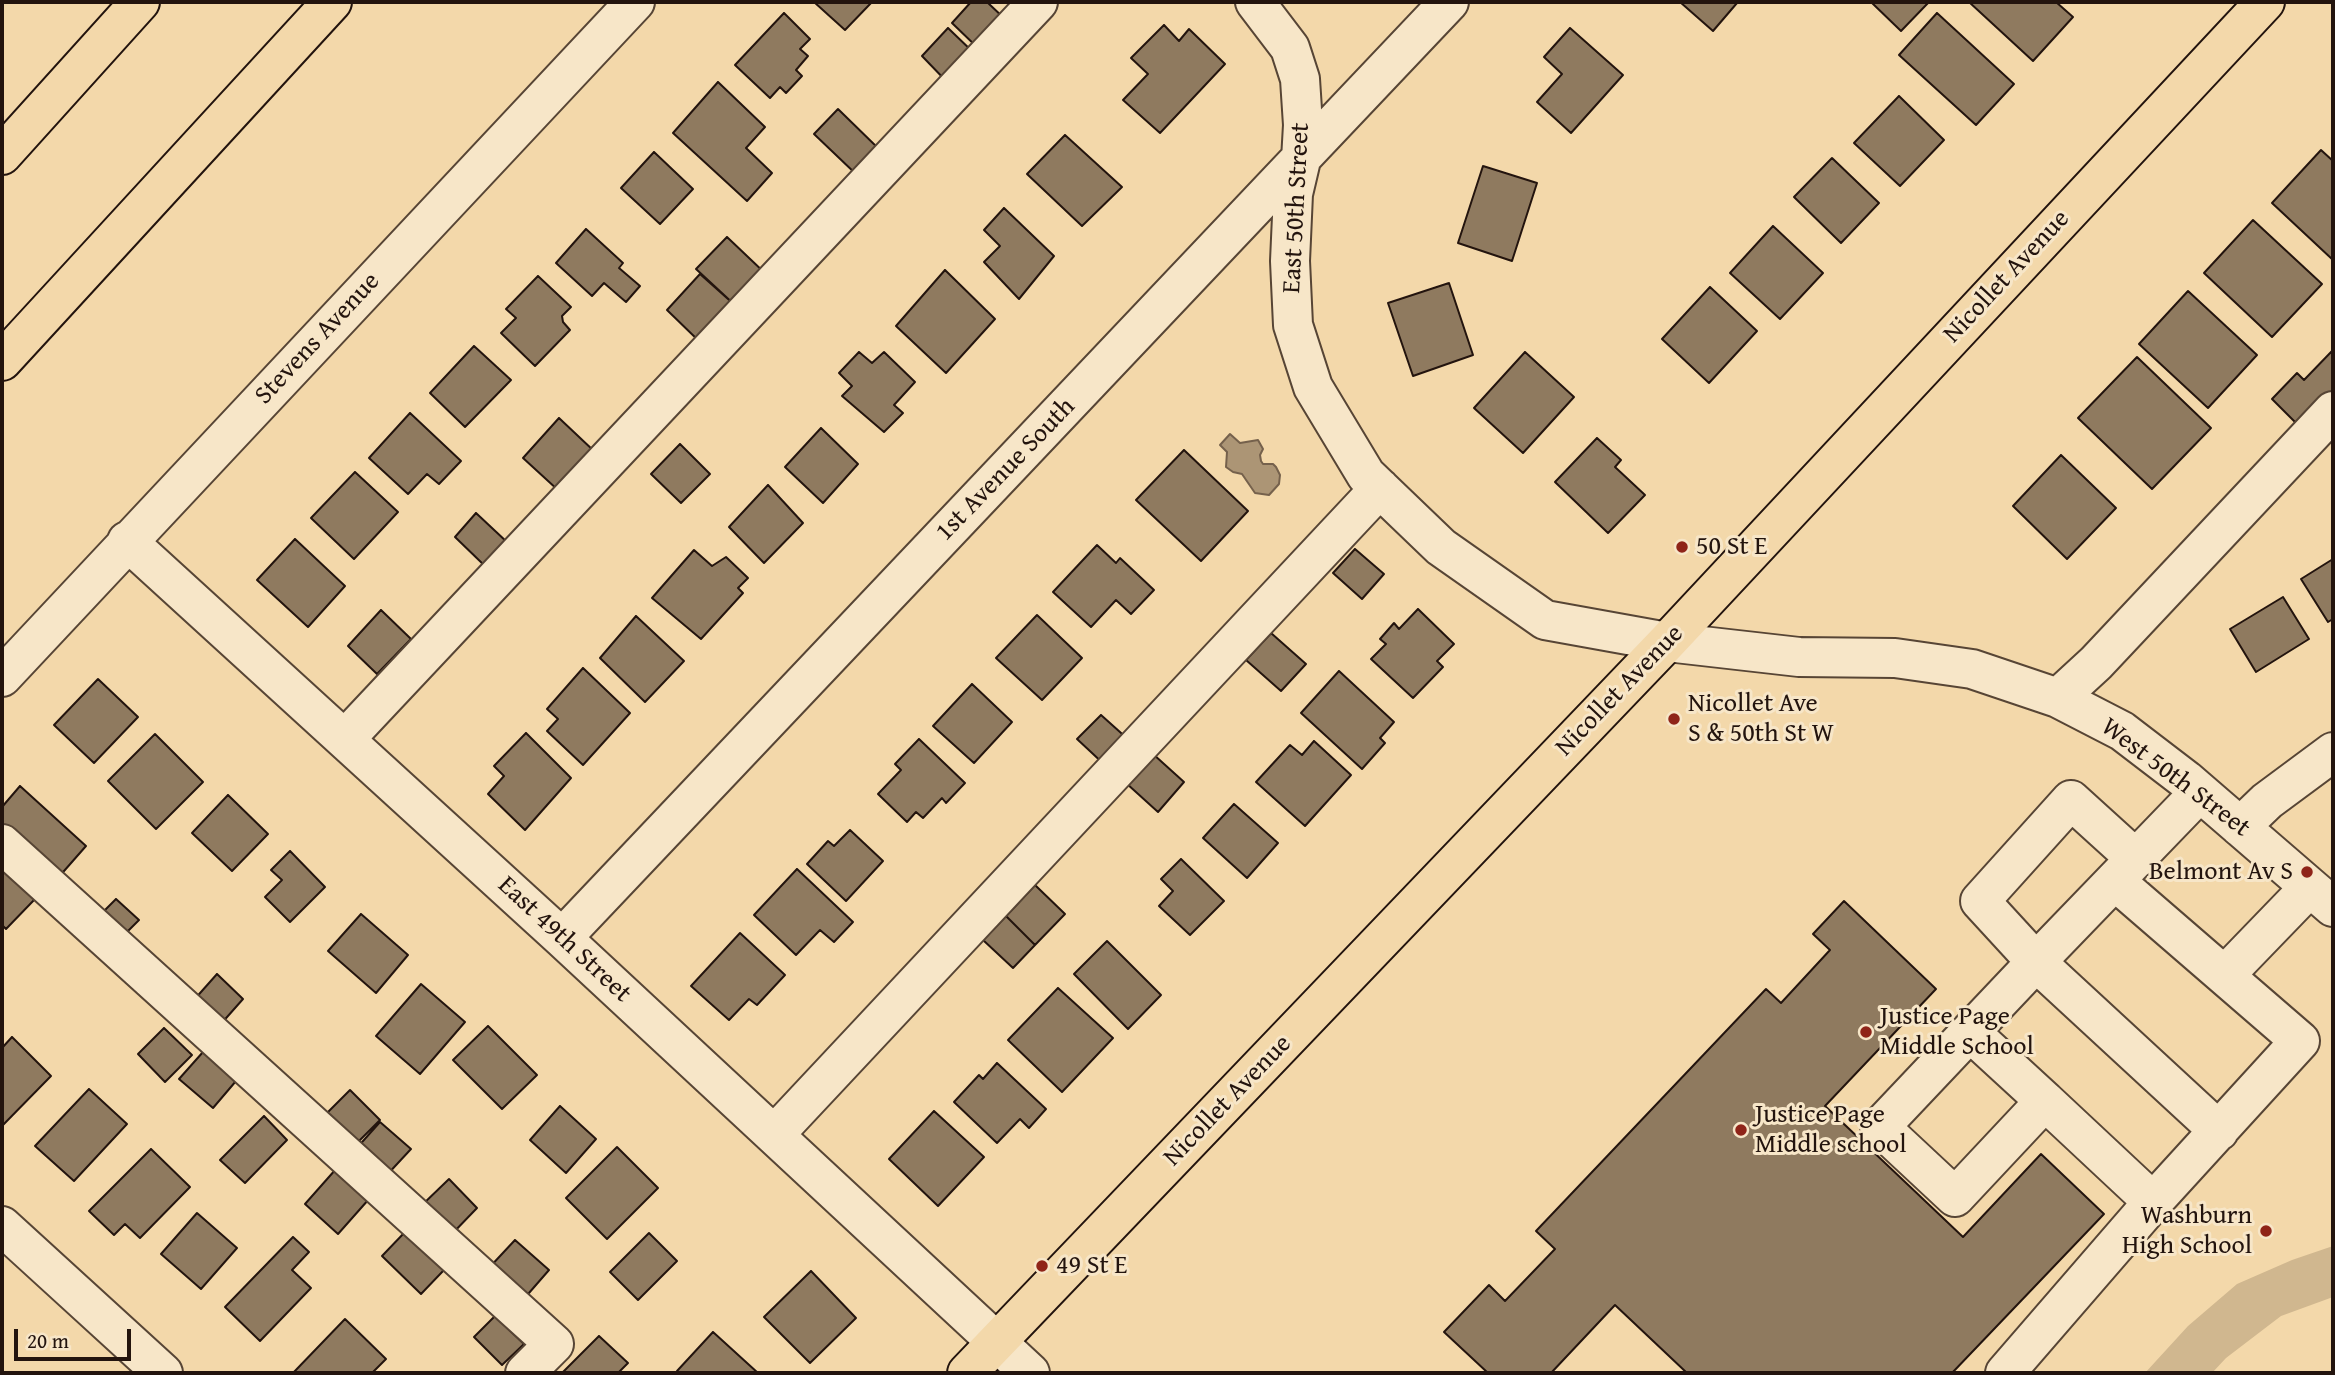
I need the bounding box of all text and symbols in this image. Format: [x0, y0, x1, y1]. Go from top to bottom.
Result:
street label: East 50th Street [1277, 122, 1317, 294]
street label: Nicollet Avenue [1937, 204, 2077, 350]
street label: Stevens Avenue [249, 267, 387, 411]
street label: 1st Avenue South [930, 392, 1082, 548]
place label: 50 St E [1696, 531, 1768, 563]
marker: 50 St E [1674, 539, 1690, 555]
street label: Nicollet Avenue [1549, 619, 1691, 763]
place label: Nicollet Ave S & 50th St W [1688, 688, 1834, 750]
marker: Nicollet Ave S & 50th St W [1666, 711, 1682, 727]
street label: West 50th Street [2094, 712, 2256, 844]
place label: Belmont Av S [2149, 856, 2293, 888]
marker: Belmont Av S [2299, 864, 2315, 880]
street label: East 49th Street [491, 870, 637, 1010]
place label: Justice Page Middle School [1880, 1001, 2034, 1062]
marker: Justice Page Middle School [1858, 1024, 1874, 1040]
street label: Nicollet Avenue [1157, 1029, 1299, 1173]
place label: Justice Page Middle school [1755, 1099, 1906, 1160]
marker: Justice Page Middle school [1733, 1122, 1749, 1138]
place label: Washburn High School [2122, 1200, 2252, 1262]
marker: Washburn High School [2258, 1223, 2274, 1239]
place label: 49 St E [1056, 1250, 1128, 1282]
marker: 49 St E [1034, 1258, 1050, 1274]
scale bar [18, 1316, 135, 1360]
text: 20 m [27, 1325, 69, 1356]

